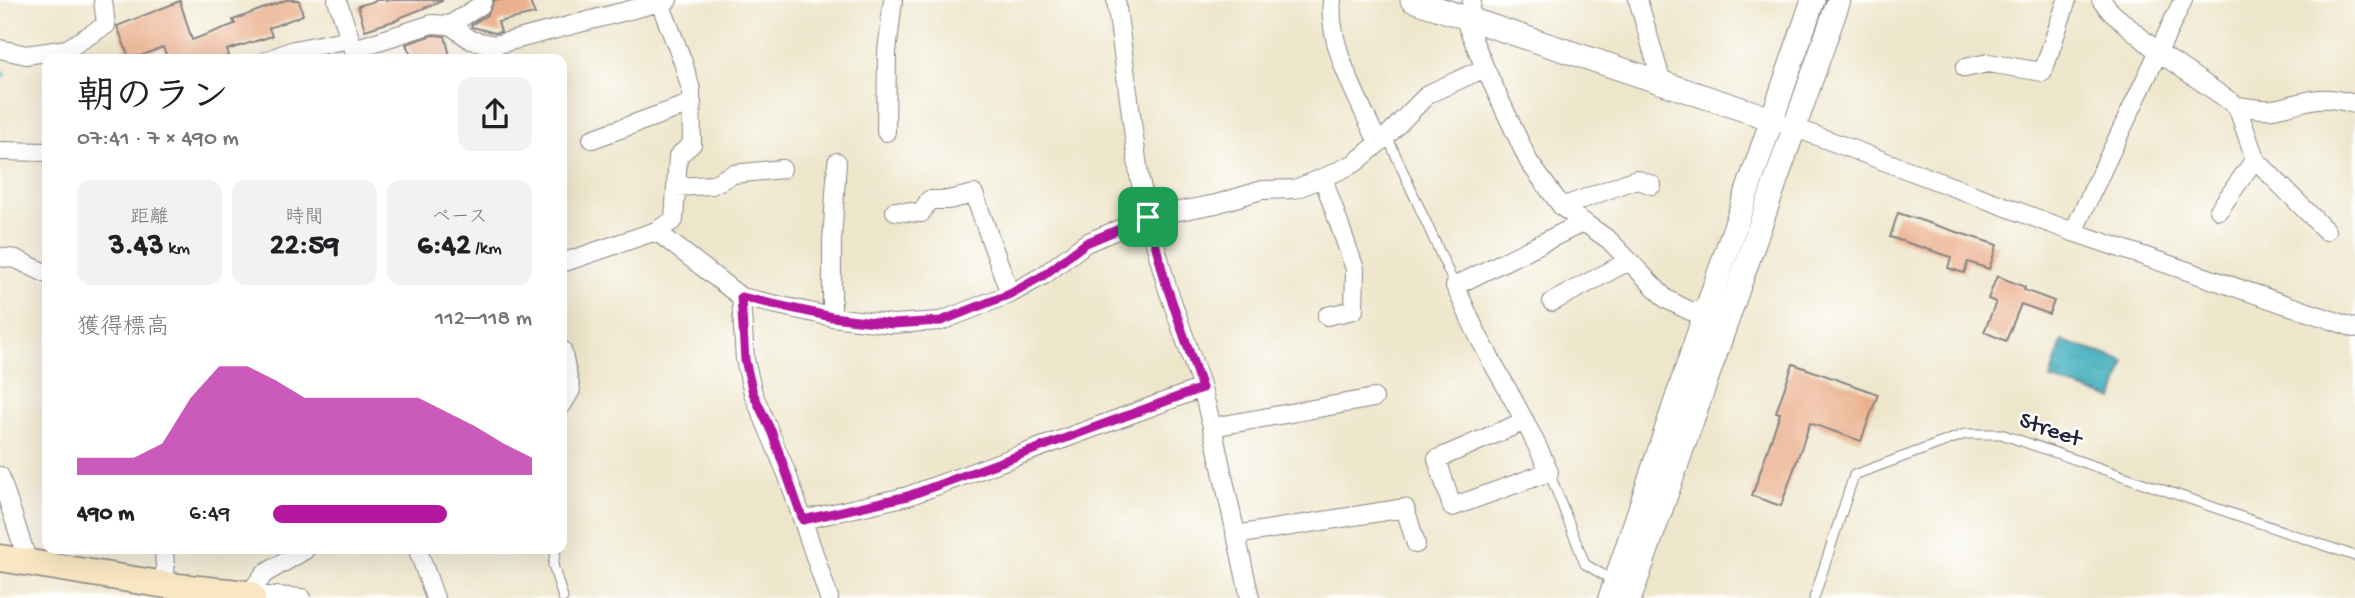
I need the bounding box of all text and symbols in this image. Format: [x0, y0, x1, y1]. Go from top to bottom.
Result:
button: share [458, 77, 532, 151]
text: 朝のラン [77, 78, 229, 122]
text: 07:41 · 7 × 490 m [77, 126, 239, 153]
pin [1118, 187, 1178, 247]
icon: arrive [1129, 198, 1167, 236]
text: 距離 [130, 207, 169, 230]
text: 時間 [285, 207, 324, 230]
text: ペース [432, 207, 487, 230]
text: 3.43 [109, 230, 164, 265]
text: 22:59 [270, 230, 339, 265]
text: 6:42 [417, 230, 471, 265]
text: km [164, 238, 190, 261]
text: /km [471, 238, 502, 261]
text: 112–118 m [435, 306, 532, 333]
text: 獲得標高 [77, 315, 169, 342]
street label: Street [2015, 407, 2087, 456]
text: 490 m [77, 501, 134, 528]
text: 6:49 [189, 501, 230, 528]

